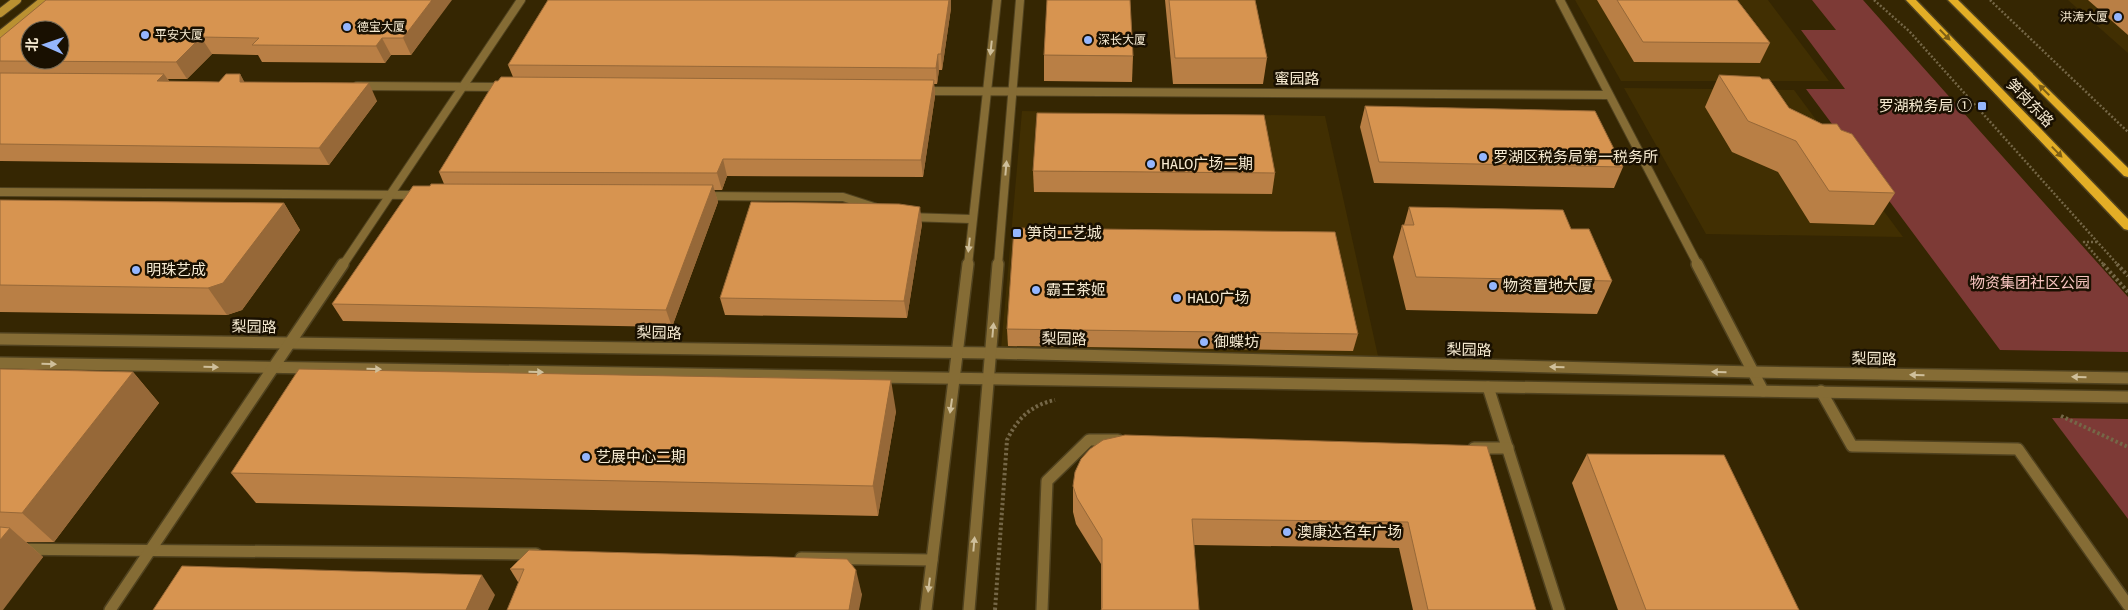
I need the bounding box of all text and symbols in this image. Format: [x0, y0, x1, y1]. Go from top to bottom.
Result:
place label: 洪涛大厦 [2060, 10, 2108, 24]
marker: 洪涛大厦 [2112, 11, 2124, 23]
north arrow [20, 20, 70, 70]
place label: 德宝大厦 [357, 20, 405, 34]
marker: 德宝大厦 [341, 21, 353, 33]
place label: 平安大厦 [155, 28, 203, 42]
marker: 平安大厦 [139, 29, 151, 41]
one-way arrow [1939, 29, 1951, 41]
place label: 深长大厦 [1098, 33, 1146, 47]
marker: 深长大厦 [1082, 34, 1094, 46]
text: 北 [24, 37, 41, 52]
one-way arrow [987, 41, 995, 57]
street label: 蜜园路 [1274, 70, 1320, 88]
street label: 笋岗东路 [2003, 75, 2057, 131]
one-way arrow [2038, 84, 2050, 96]
place label: 罗湖税务局 ① [1878, 97, 1972, 115]
marker: 罗湖税务局 ① [1976, 100, 1988, 112]
one-way arrow [2051, 146, 2063, 158]
place label: 罗湖区税务局第一税务所 [1493, 148, 1658, 166]
marker: 罗湖区税务局第一税务所 [1477, 151, 1489, 163]
place label: HALO广场二期 [1161, 155, 1253, 173]
marker: HALO广场二期 [1145, 158, 1157, 170]
one-way arrow [1003, 160, 1011, 176]
place label: 笋岗工艺城 [1027, 224, 1102, 242]
marker: 笋岗工艺城 [1011, 227, 1023, 239]
one-way arrow [965, 237, 973, 253]
place label: 明珠艺成 [146, 261, 206, 279]
marker: 明珠艺成 [130, 264, 142, 276]
park label: 物资集团社区公园 [1970, 274, 2090, 292]
place label: 物资置地大厦 [1503, 277, 1593, 295]
marker: 物资置地大厦 [1487, 280, 1499, 292]
place label: 霸王茶姬 [1046, 281, 1106, 299]
marker: 霸王茶姬 [1030, 284, 1042, 296]
place label: HALO广场 [1187, 289, 1249, 307]
marker: HALO广场 [1171, 292, 1183, 304]
street label: 梨园路 [231, 318, 277, 336]
one-way arrow [989, 322, 997, 338]
street label: 梨园路 [636, 324, 682, 342]
street label: 梨园路 [1041, 330, 1087, 348]
place label: 御蝶坊 [1214, 333, 1259, 351]
marker: 御蝶坊 [1198, 336, 1210, 348]
street label: 梨园路 [1446, 341, 1492, 359]
street label: 梨园路 [1851, 350, 1897, 368]
one-way arrow [41, 360, 57, 368]
one-way arrow [203, 363, 219, 371]
one-way arrow [1549, 363, 1565, 371]
one-way arrow [366, 366, 382, 374]
one-way arrow [1711, 367, 1727, 375]
one-way arrow [528, 368, 544, 376]
one-way arrow [1909, 371, 1925, 379]
one-way arrow [2071, 373, 2087, 381]
one-way arrow [947, 398, 955, 414]
place label: 艺展中心二期 [596, 448, 686, 466]
marker: 艺展中心二期 [580, 451, 592, 463]
place label: 澳康达名车广场 [1297, 523, 1402, 541]
marker: 澳康达名车广场 [1281, 526, 1293, 538]
one-way arrow [971, 536, 979, 552]
one-way arrow [925, 577, 933, 593]

